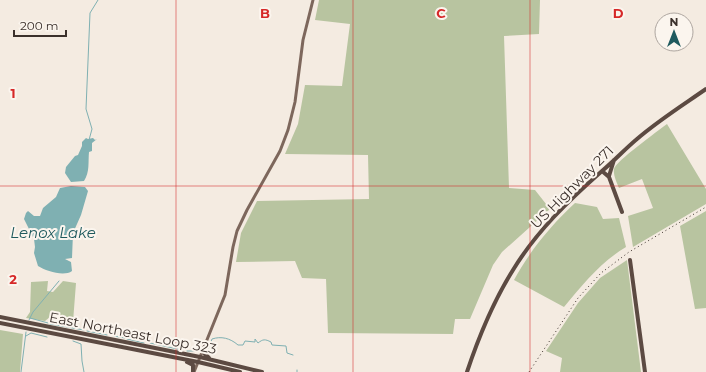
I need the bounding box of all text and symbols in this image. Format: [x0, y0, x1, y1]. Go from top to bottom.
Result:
text: B [260, 5, 270, 21]
text: C [436, 5, 446, 21]
text: D [613, 5, 624, 21]
scale bar [14, 12, 66, 38]
north arrow [654, 12, 694, 52]
text: N [670, 15, 678, 29]
text: 200 m [20, 18, 59, 33]
text: 1 [10, 85, 16, 101]
street label: US Highway 271 [527, 142, 617, 232]
water label: Lenox Lake [10, 223, 96, 242]
text: 2 [9, 271, 17, 287]
street label: East Northeast Loop 323 [48, 308, 218, 358]

